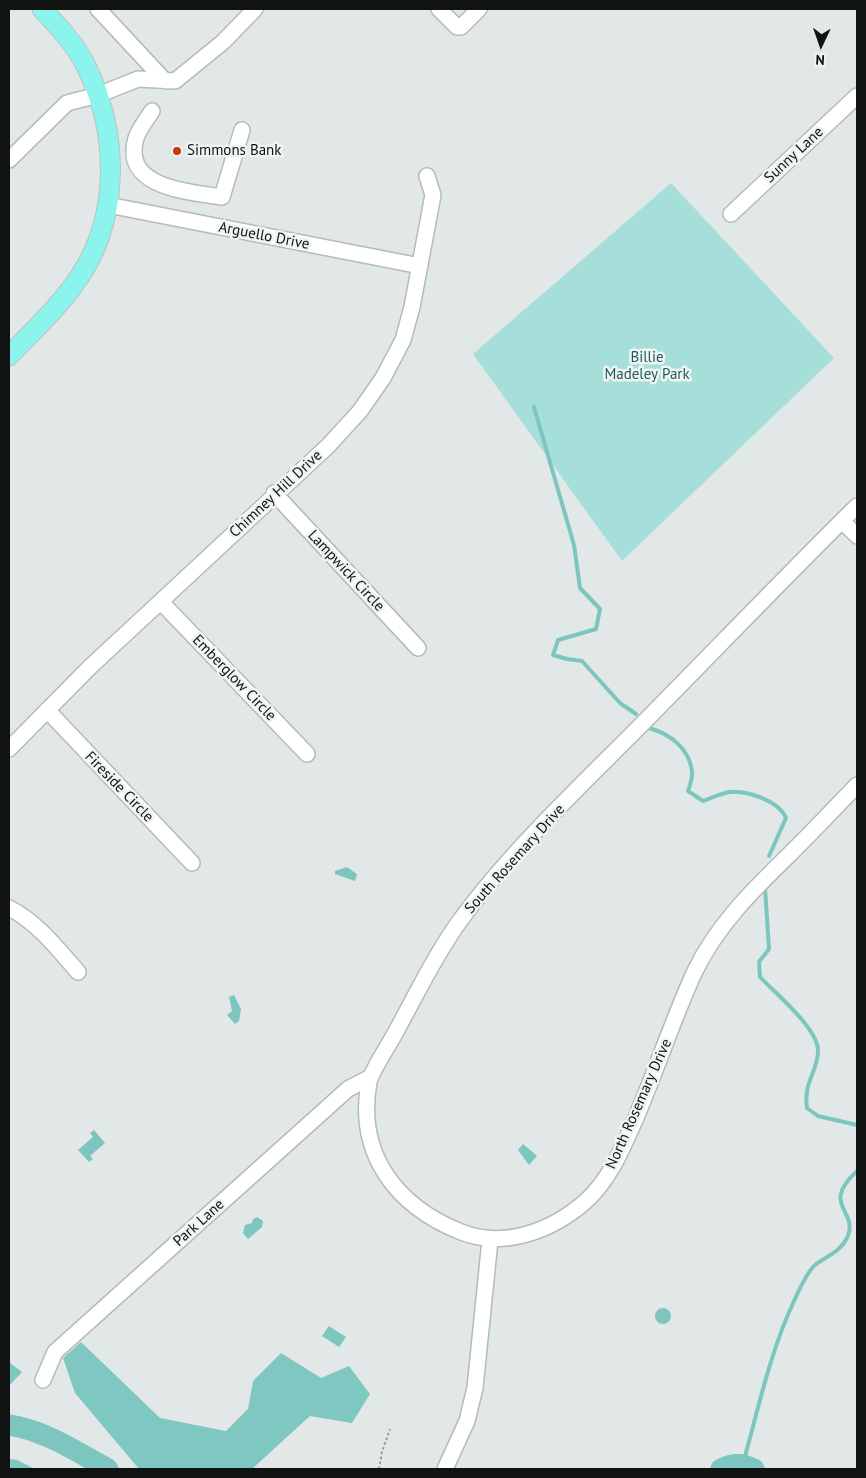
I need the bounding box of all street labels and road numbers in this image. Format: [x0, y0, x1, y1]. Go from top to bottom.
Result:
street label: Sunny Lane [761, 123, 827, 187]
street label: Arguello Drive [217, 218, 311, 254]
street label: Chimney Hill Drive [226, 447, 326, 541]
street label: Lampwick Circle [304, 527, 388, 615]
street label: Emberglow Circle [188, 631, 280, 725]
street label: Fireside Circle [81, 748, 157, 826]
street label: South Rosemary Drive [461, 801, 569, 917]
street label: North Rosemary Drive [602, 1036, 676, 1172]
street label: Park Lane [170, 1195, 228, 1251]

